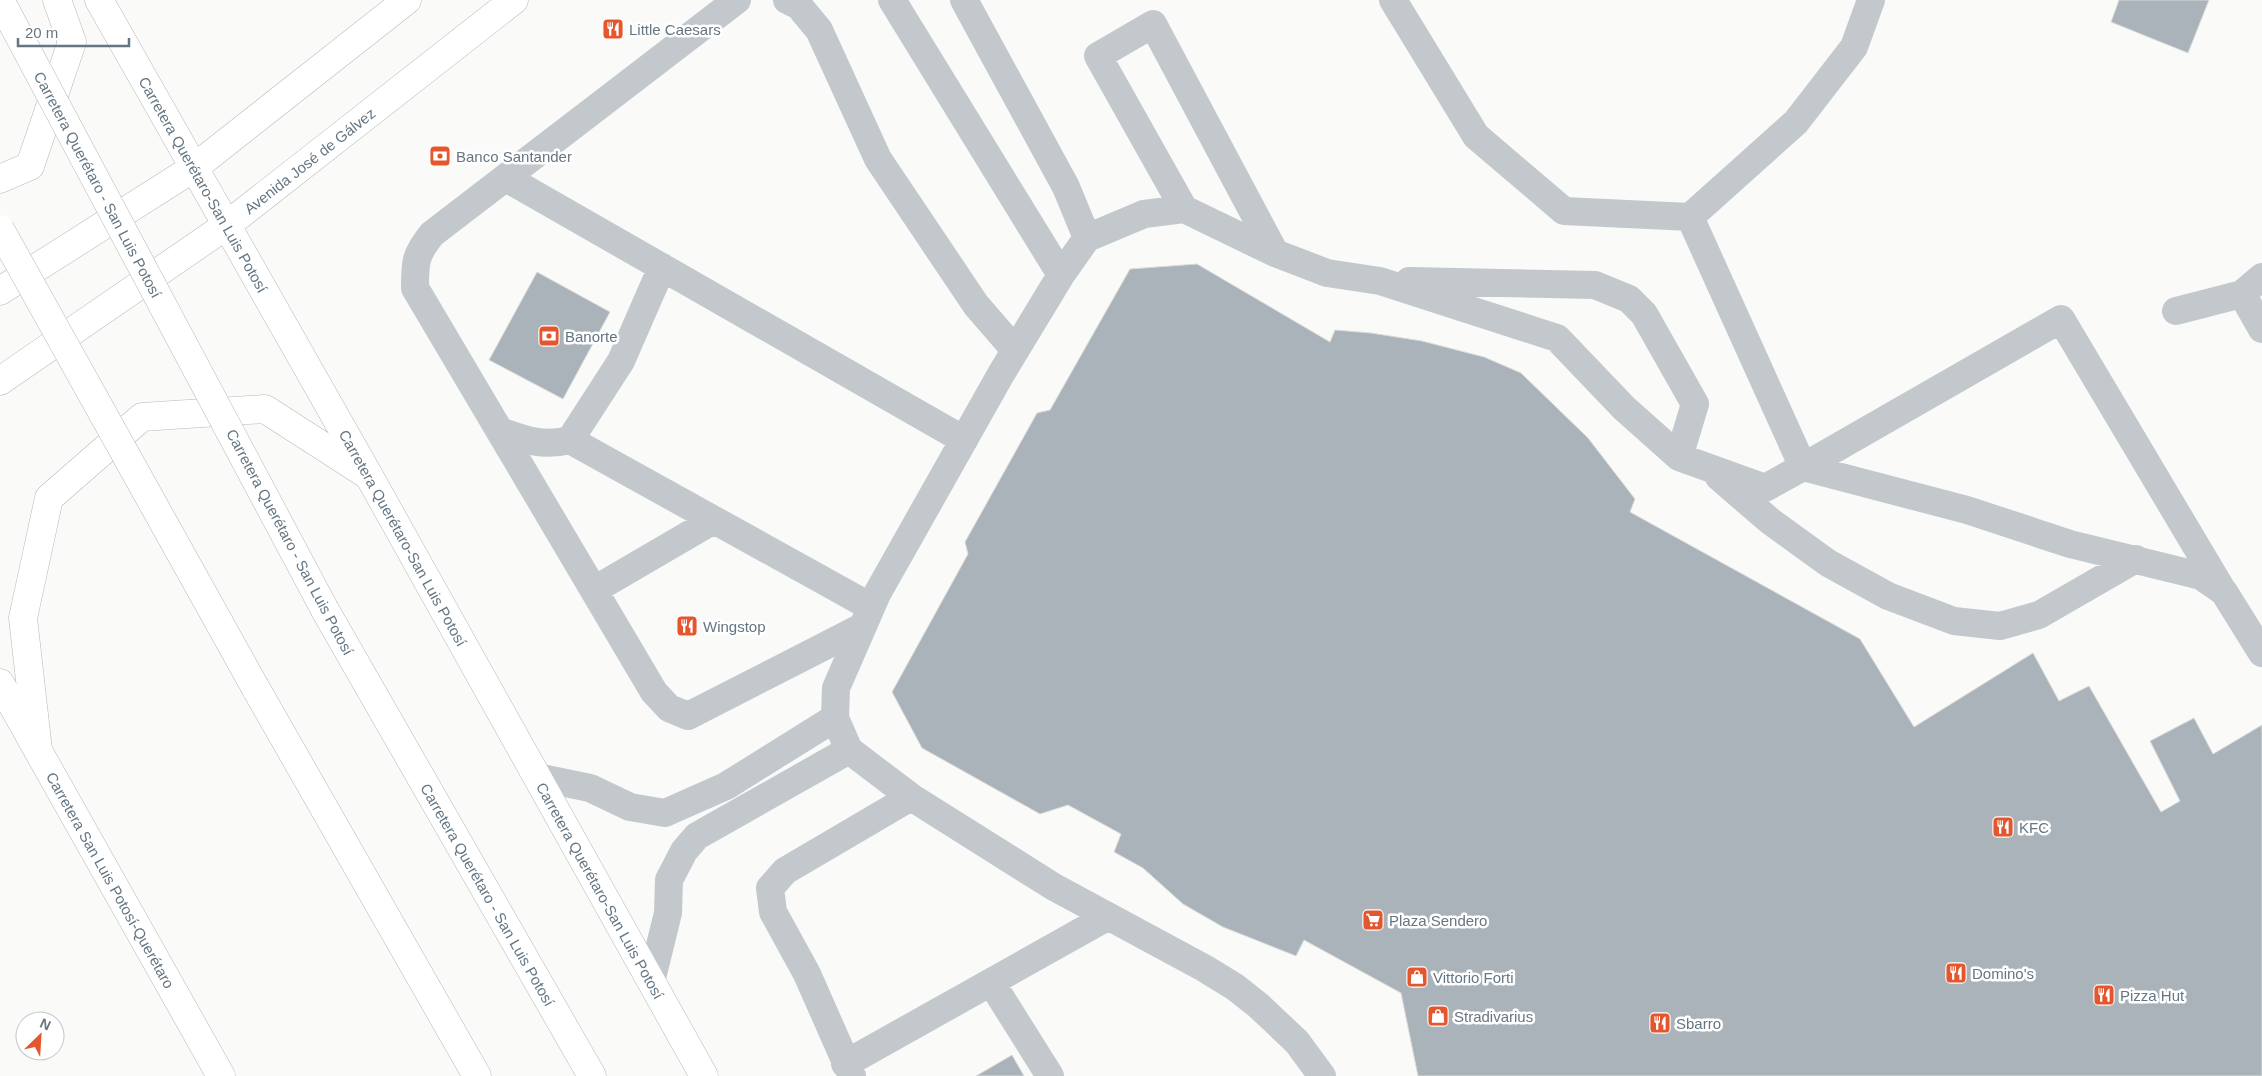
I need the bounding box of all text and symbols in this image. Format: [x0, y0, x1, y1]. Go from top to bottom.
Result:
scale bar [18, 15, 129, 47]
restaurant icon: Little Caesars [601, 17, 625, 41]
place label: Little Caesars [629, 21, 721, 38]
text: 20 m [25, 24, 58, 41]
street label: Carretera Querétaro - San Luis Potosí [31, 69, 166, 301]
street label: Carretera Querétaro-San Luis Potosí [136, 74, 272, 296]
street label: Avenida José de Gálvez [240, 104, 378, 217]
bank icon: Banco Santander [428, 144, 452, 168]
place label: Banco Santander [456, 148, 572, 165]
bank icon: Banorte [537, 324, 561, 348]
place label: Banorte [565, 328, 618, 345]
street label: Carretera Querétaro - San Luis Potosí [223, 426, 357, 659]
street label: Carretera Querétaro-San Luis Potosí [336, 427, 471, 650]
restaurant icon: Wingstop [675, 614, 699, 638]
place label: Wingstop [703, 618, 766, 635]
street label: Carretera San Luis Potosí-Querétaro [43, 769, 178, 991]
street label: Carretera Querétaro-San Luis Potosí [533, 779, 668, 1002]
street label: Carretera Querétaro - San Luis Potosí [418, 780, 559, 1010]
restaurant icon: KFC [1991, 815, 2015, 839]
place label: KFC [2019, 819, 2049, 836]
supermarket icon: Plaza Sendero [1361, 908, 1385, 932]
place label: Plaza Sendero [1389, 912, 1487, 929]
restaurant icon: Domino's [1944, 961, 1968, 985]
shop icon: Vittorio Forti [1405, 965, 1429, 989]
place label: Domino's [1972, 965, 2034, 982]
place label: Vittorio Forti [1433, 969, 1514, 986]
restaurant icon: Pizza Hut [2092, 983, 2116, 1007]
place label: Pizza Hut [2120, 987, 2185, 1004]
shop icon: Stradivarius [1426, 1004, 1450, 1028]
place label: Stradivarius [1454, 1008, 1533, 1025]
north arrow [15, 1011, 65, 1061]
restaurant icon: Sbarro [1648, 1011, 1672, 1035]
text: N [38, 1015, 53, 1034]
place label: Sbarro [1676, 1015, 1721, 1032]

